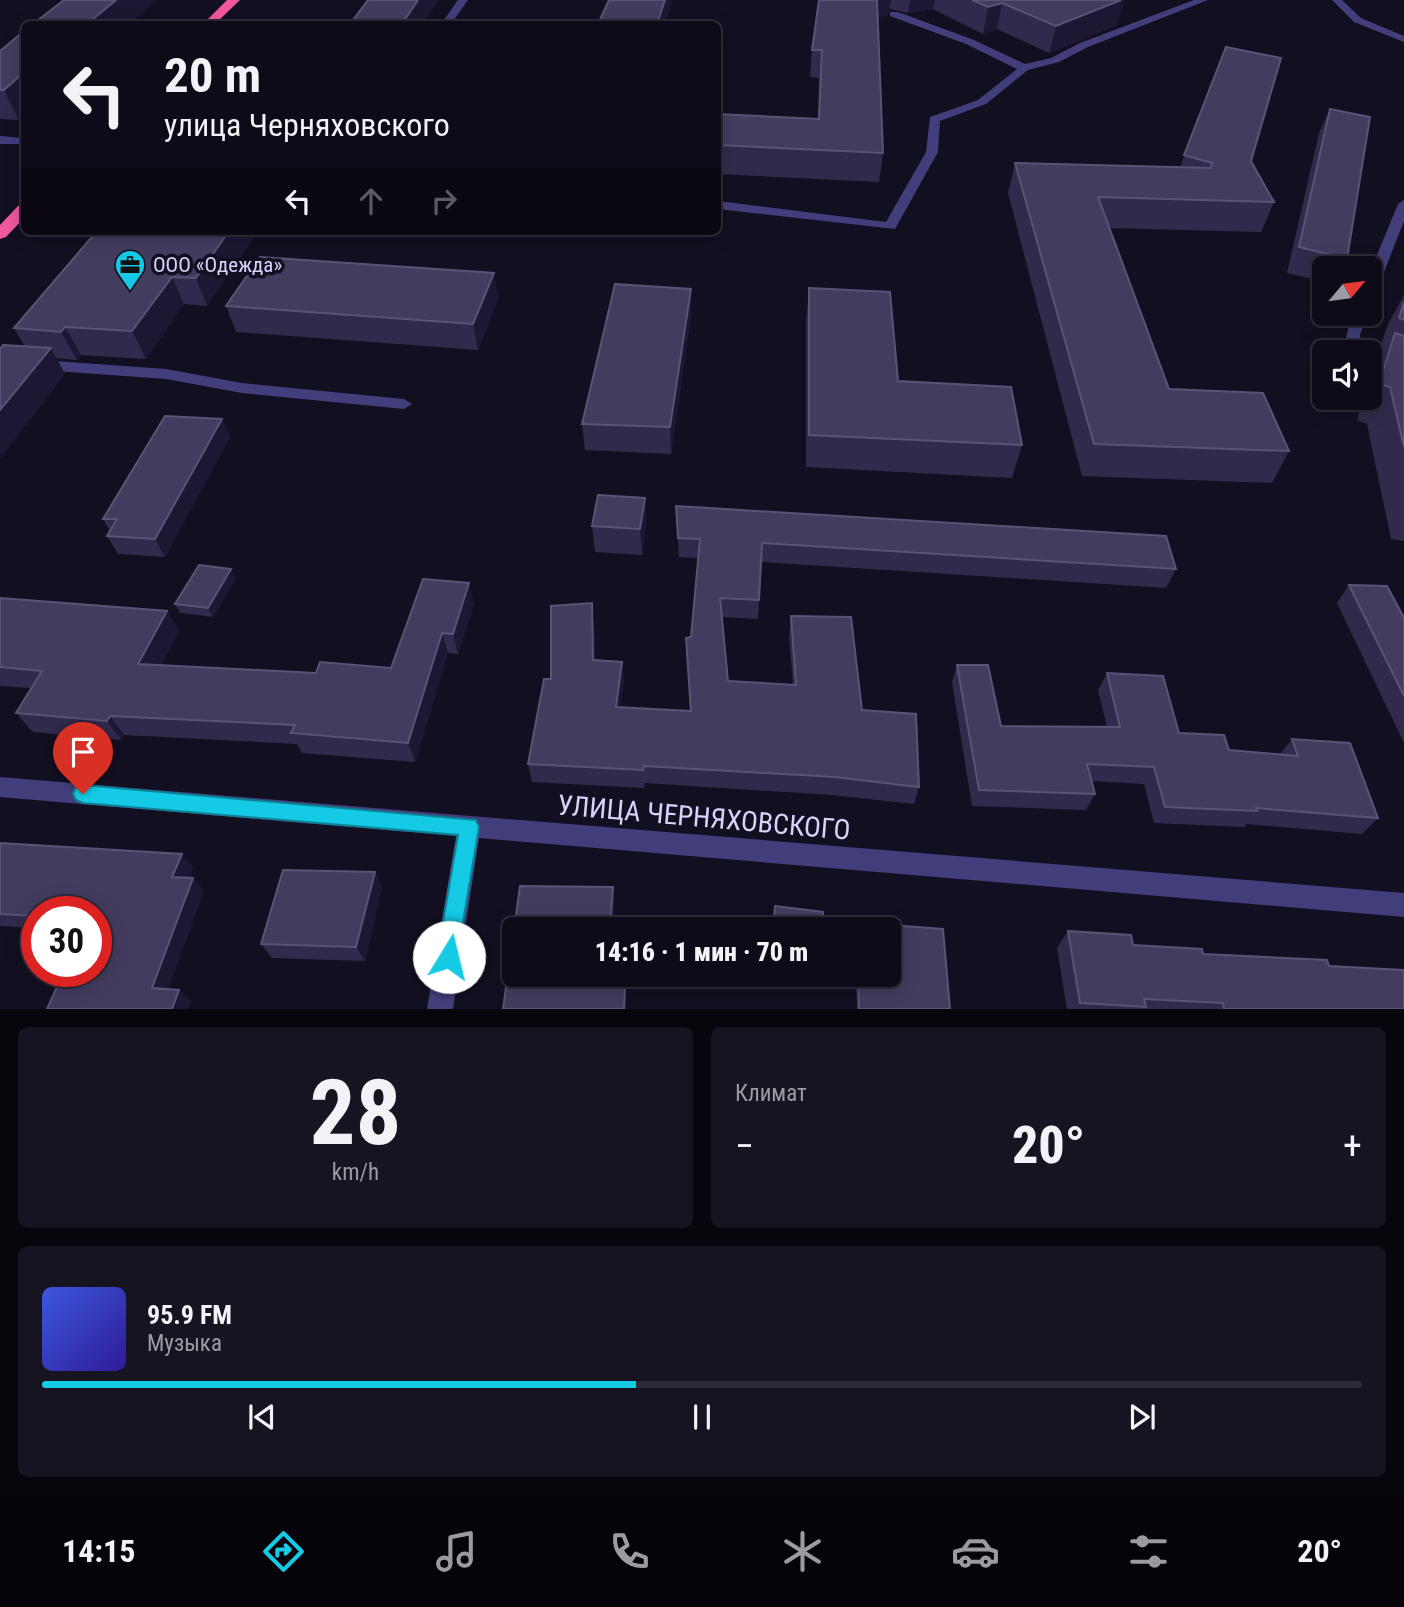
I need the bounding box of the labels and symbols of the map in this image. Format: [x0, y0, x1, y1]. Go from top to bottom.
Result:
office icon: ООО «Одежда» [113, 248, 147, 292]
place label: ООО «Одежда» [153, 253, 282, 277]
north arrow [1312, 256, 1382, 326]
pin [53, 722, 113, 794]
street label: УЛИЦА ЧЕРНЯХОВСКОГО [556, 788, 852, 847]
speed limit sign: 30 [21, 896, 112, 987]
position arrow [412, 920, 486, 994]

